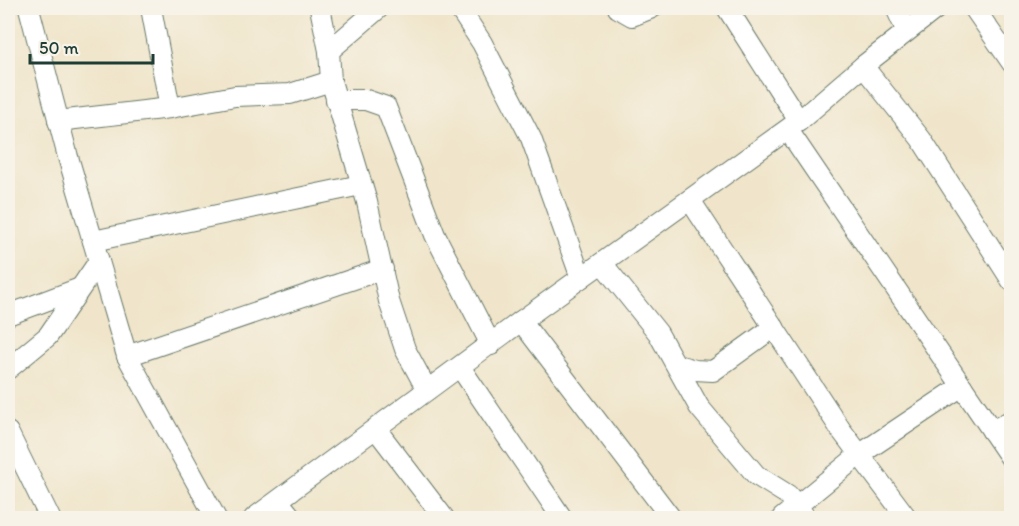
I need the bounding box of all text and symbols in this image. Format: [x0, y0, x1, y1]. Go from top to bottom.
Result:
scale bar [30, 27, 153, 65]
text: 50 m [39, 37, 79, 59]

